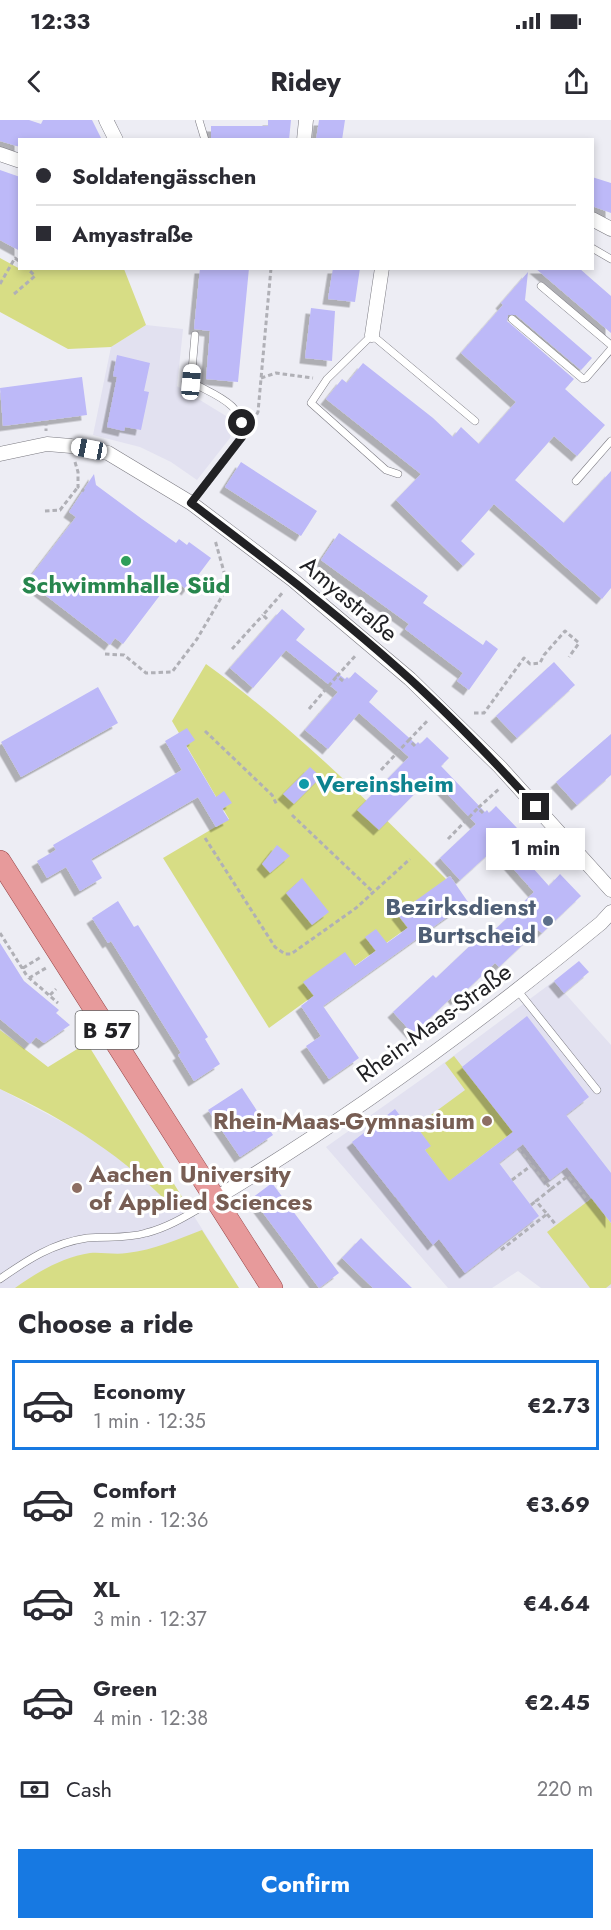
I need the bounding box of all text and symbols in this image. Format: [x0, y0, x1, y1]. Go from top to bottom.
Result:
text: 12:33 [30, 5, 90, 37]
text: Ridey [270, 62, 341, 101]
icon: back [18, 65, 51, 98]
icon: share [560, 65, 593, 98]
text: Soldatengässchen [72, 160, 256, 192]
text: Amyastraße [72, 218, 193, 250]
car [180, 363, 202, 401]
route start [228, 409, 255, 436]
car [70, 437, 108, 461]
street label: Amyastraße [293, 547, 406, 650]
marker: Schwimmhalle Süd [119, 554, 133, 568]
place label: Schwimmhalle Süd [22, 567, 230, 602]
place label: Vereinsheim [315, 766, 454, 801]
marker: Vereinsheim [297, 777, 311, 791]
route end [522, 793, 549, 820]
callout: 1 min [486, 828, 586, 870]
text: 1 min [511, 834, 560, 863]
place label: Bezirksdienst Burtscheid [385, 889, 536, 952]
marker: Bezirksdienst Burtscheid [541, 914, 555, 928]
street label: Rhein-Maas-Straße [349, 954, 518, 1091]
road number: B 57 [76, 1011, 138, 1049]
place label: Rhein-Maas-Gymnasium [213, 1103, 475, 1138]
marker: Rhein-Maas-Gymnasium [480, 1114, 494, 1128]
place label: Aachen University of Applied Sciences [88, 1156, 312, 1219]
marker: Aachen University of Applied Sciences [70, 1181, 84, 1195]
text: Choose a ride [18, 1304, 193, 1343]
text: Economy [93, 1375, 185, 1407]
icon: car [21, 1378, 75, 1432]
text: €2.73 [527, 1389, 590, 1421]
text: 1 min · 12:35 [93, 1407, 206, 1436]
text: Comfort [93, 1474, 176, 1506]
icon: car [21, 1477, 75, 1531]
text: €3.69 [526, 1488, 590, 1520]
text: 2 min · 12:36 [93, 1506, 209, 1535]
text: XL [93, 1573, 120, 1605]
icon: car [21, 1576, 75, 1630]
text: €4.64 [523, 1587, 590, 1619]
text: 3 min · 12:37 [93, 1605, 207, 1634]
text: Green [93, 1672, 157, 1704]
icon: car [21, 1675, 75, 1729]
text: €2.45 [525, 1686, 590, 1718]
text: 4 min · 12:38 [93, 1704, 208, 1733]
icon: cash [18, 1773, 51, 1806]
text: Cash [66, 1773, 112, 1805]
text: 220 m [537, 1775, 593, 1804]
button: Confirm [18, 1849, 593, 1918]

